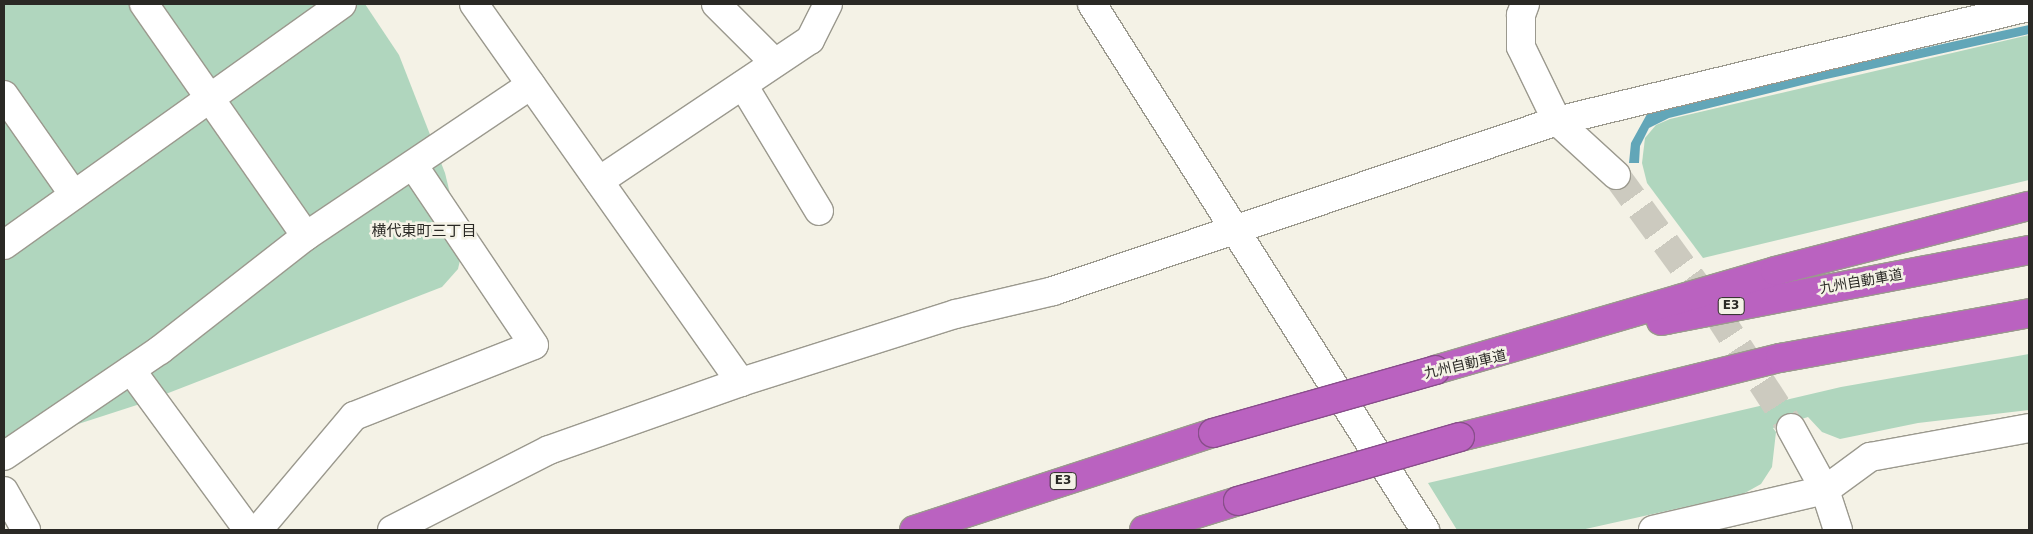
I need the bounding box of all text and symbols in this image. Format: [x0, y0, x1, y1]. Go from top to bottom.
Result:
district label: 横代東町三丁目 [372, 223, 476, 241]
street label: 九州自動車道 [1818, 265, 1904, 297]
road number: E3 [1717, 296, 1745, 316]
street label: 九州自動車道 [1422, 346, 1508, 382]
road number: E3 [1049, 472, 1077, 491]

